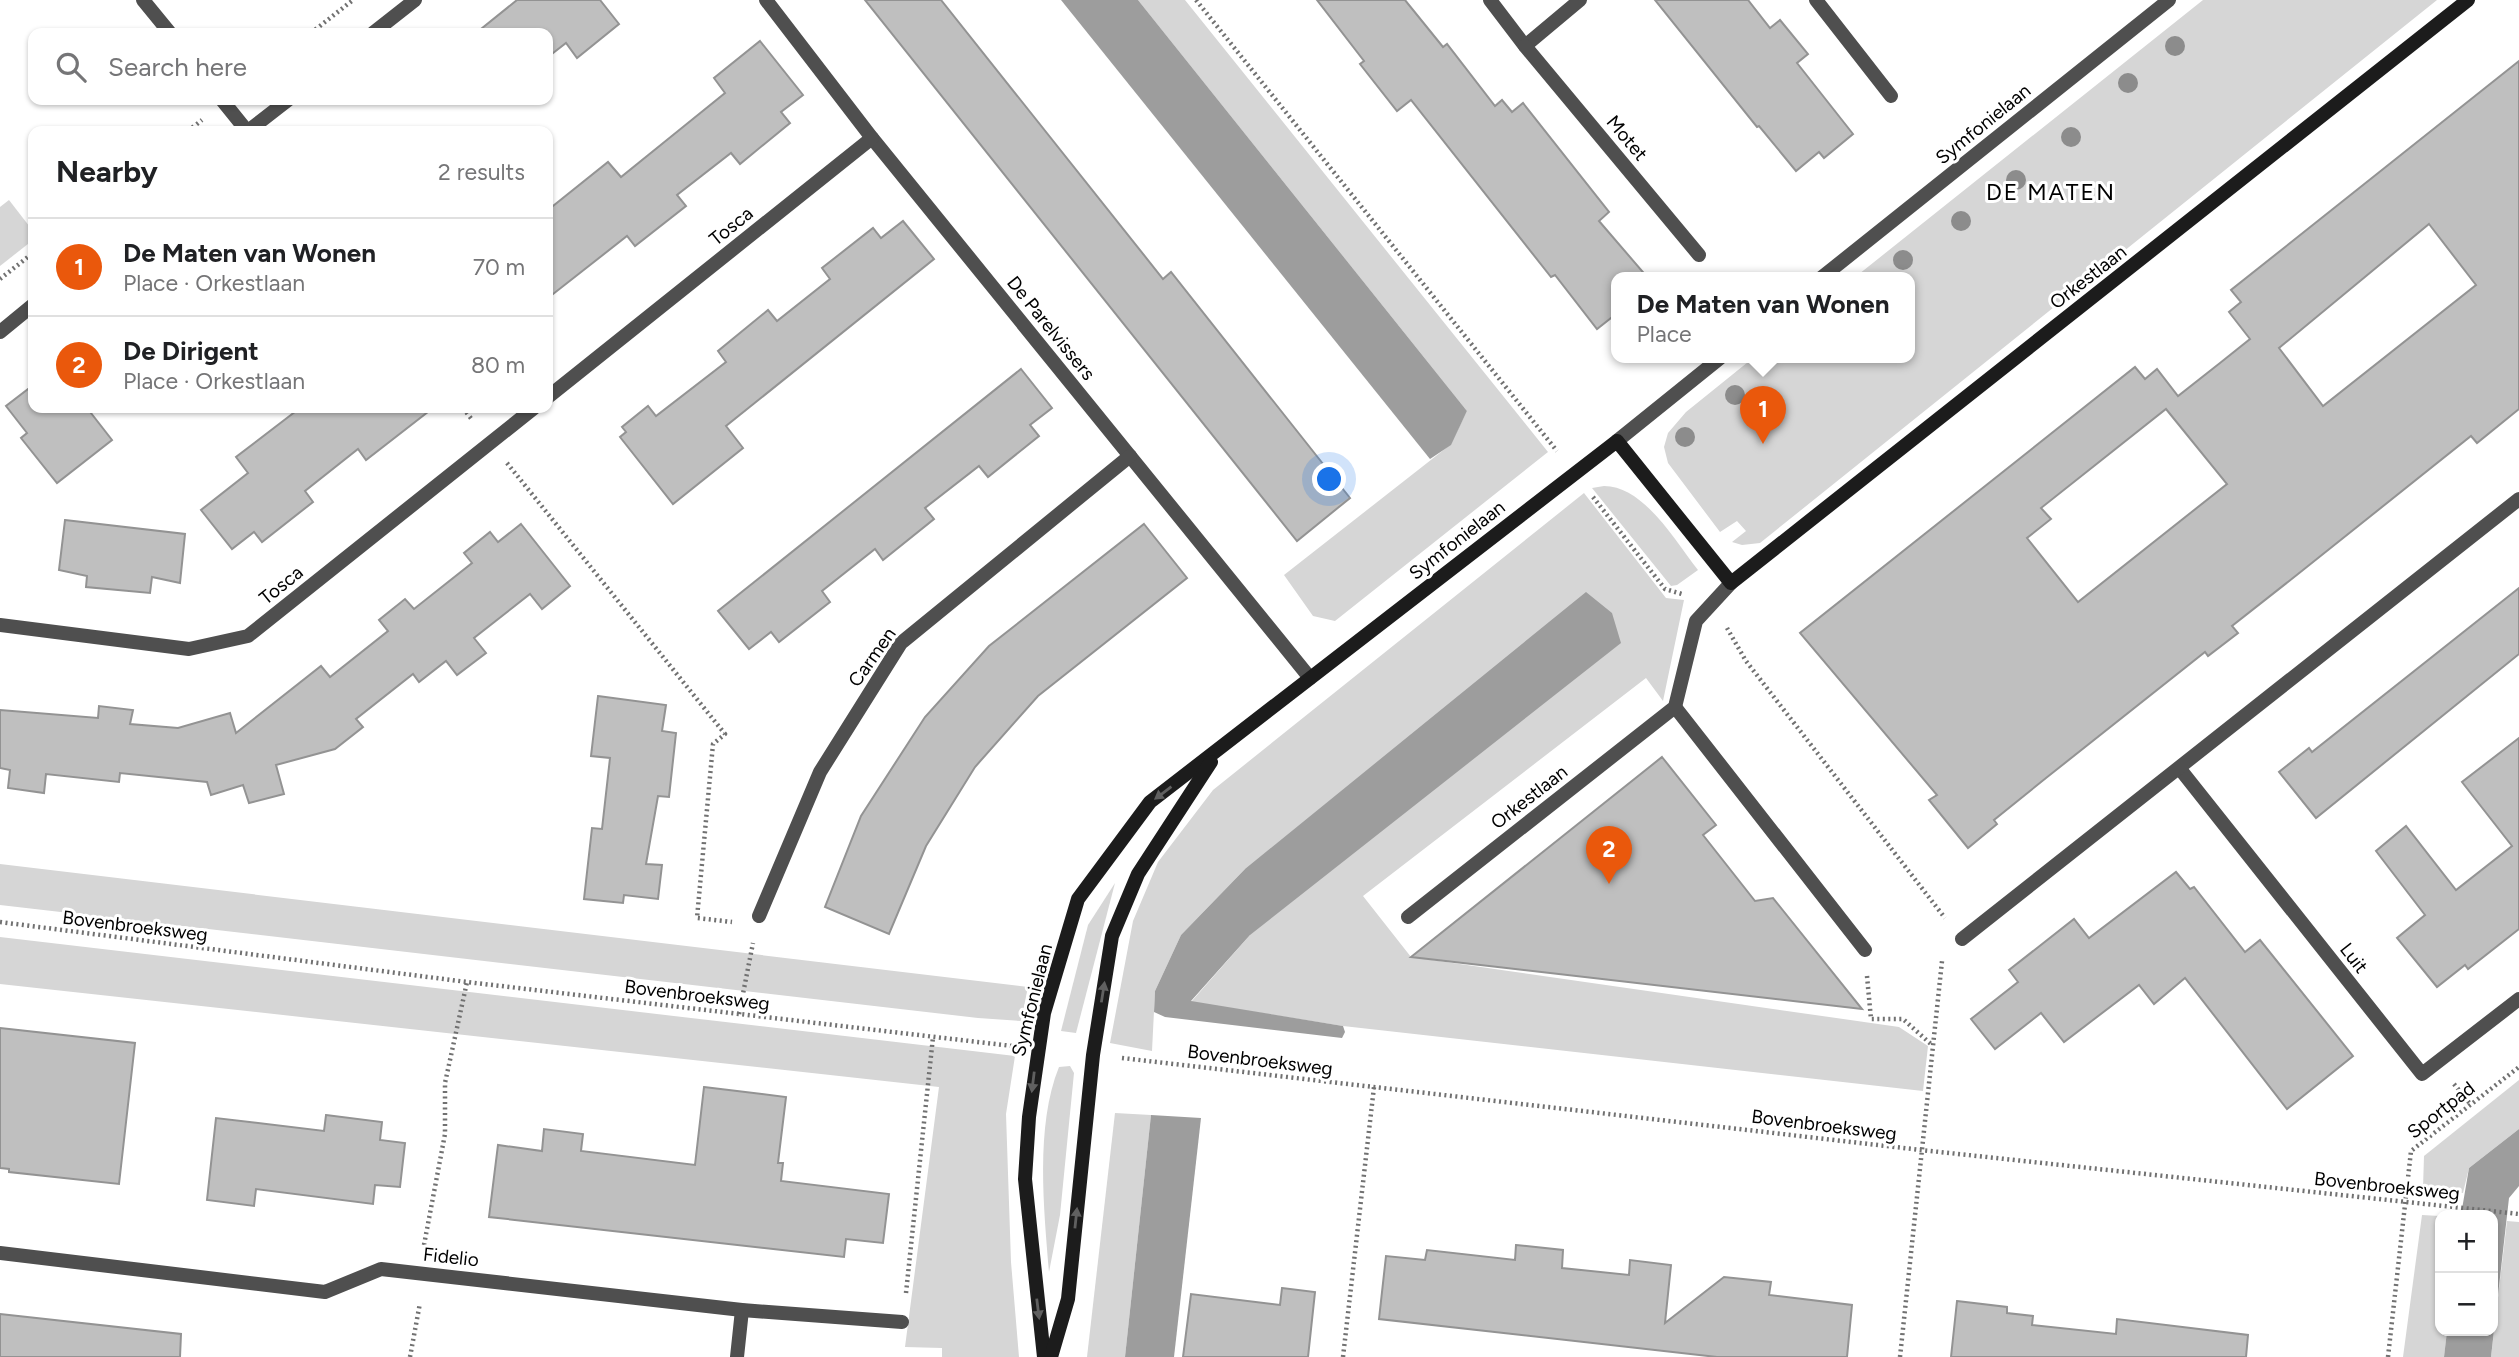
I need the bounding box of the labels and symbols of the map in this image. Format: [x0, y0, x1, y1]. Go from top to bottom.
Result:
street label: Symfonielaan [1931, 79, 2035, 169]
street label: Motet [1602, 111, 1652, 165]
district label: DE MATEN [1986, 178, 2116, 206]
street label: Tosca [705, 202, 757, 250]
street label: Orkestlaan [2045, 240, 2131, 314]
street label: De Parelvissers [1002, 271, 1100, 385]
pin: 1 [1740, 386, 1786, 444]
your location [1312, 462, 1346, 496]
street label: Symfonielaan [1404, 495, 1510, 585]
street label: Tosca [255, 561, 307, 609]
street label: Carmen [843, 623, 901, 691]
street label: Orkestlaan [1486, 760, 1572, 834]
one-way arrow [1153, 786, 1172, 800]
pin: 2 [1586, 826, 1632, 884]
street label: Bovenbroeksweg [61, 906, 209, 946]
street label: Luit [2335, 938, 2373, 978]
street label: Symfonielaan [1007, 941, 1057, 1059]
street label: Bovenbroeksweg [623, 975, 771, 1015]
one-way arrow [1098, 981, 1109, 1003]
street label: Bovenbroeksweg [1186, 1040, 1334, 1080]
one-way arrow [1027, 1072, 1038, 1094]
street label: Sportpad [2403, 1076, 2479, 1144]
street label: Bovenbroeksweg [1750, 1105, 1898, 1145]
street label: Bovenbroeksweg [2313, 1167, 2461, 1205]
one-way arrow [1071, 1207, 1082, 1229]
street label: Fidelio [422, 1243, 480, 1271]
one-way arrow [1033, 1298, 1044, 1320]

